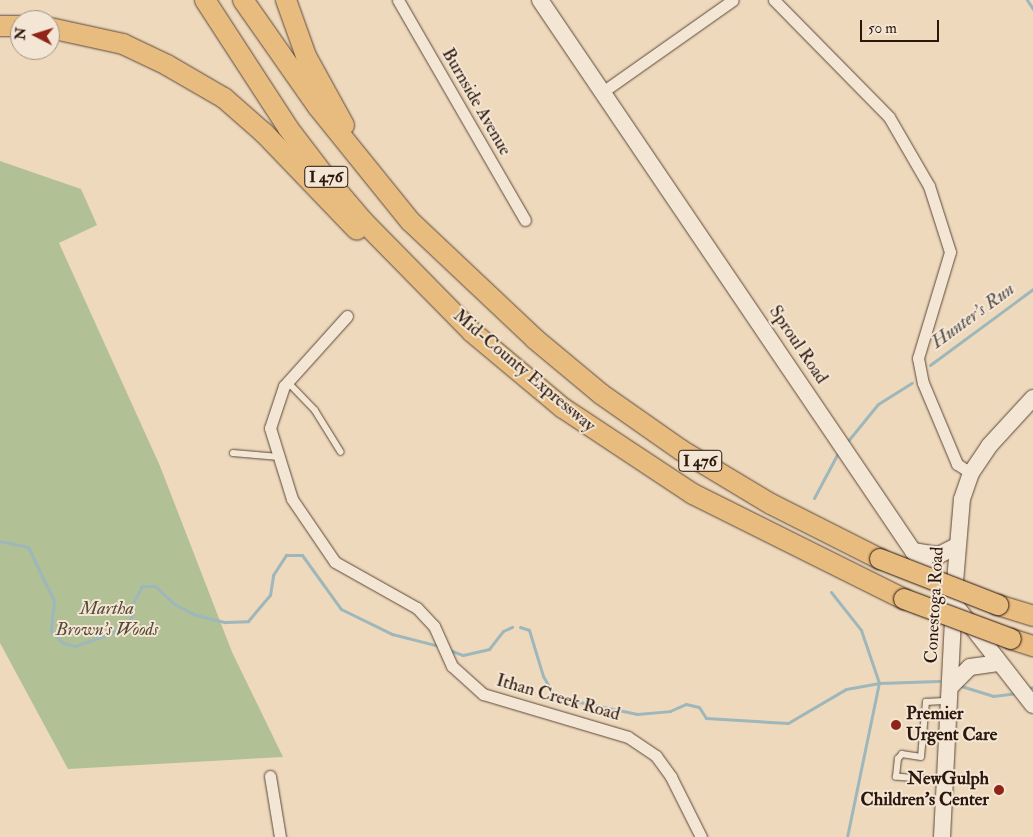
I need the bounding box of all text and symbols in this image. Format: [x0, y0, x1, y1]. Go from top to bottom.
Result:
north arrow [10, 10, 60, 60]
scale bar [863, 10, 942, 42]
text: 50 m [868, 19, 897, 38]
text: N [12, 27, 30, 41]
street label: Burnside Avenue [437, 45, 515, 159]
road number: I 476 [304, 163, 348, 190]
water label: Hunter's Run [927, 278, 1019, 354]
street label: Sproul Road [764, 302, 832, 388]
street label: Mid-County Expressway [448, 305, 600, 437]
road number: I 476 [678, 448, 722, 474]
street label: Conestoga Road [921, 546, 949, 664]
park label: Martha Brown's Woods [56, 599, 158, 642]
street label: Ithan Creek Road [494, 670, 622, 726]
place label: Premier Urgent Care [906, 704, 997, 746]
marker: Premier Urgent Care [890, 719, 902, 731]
place label: NewGulph Children's Center [861, 769, 989, 812]
marker: NewGulph Children's Center [993, 784, 1005, 796]

